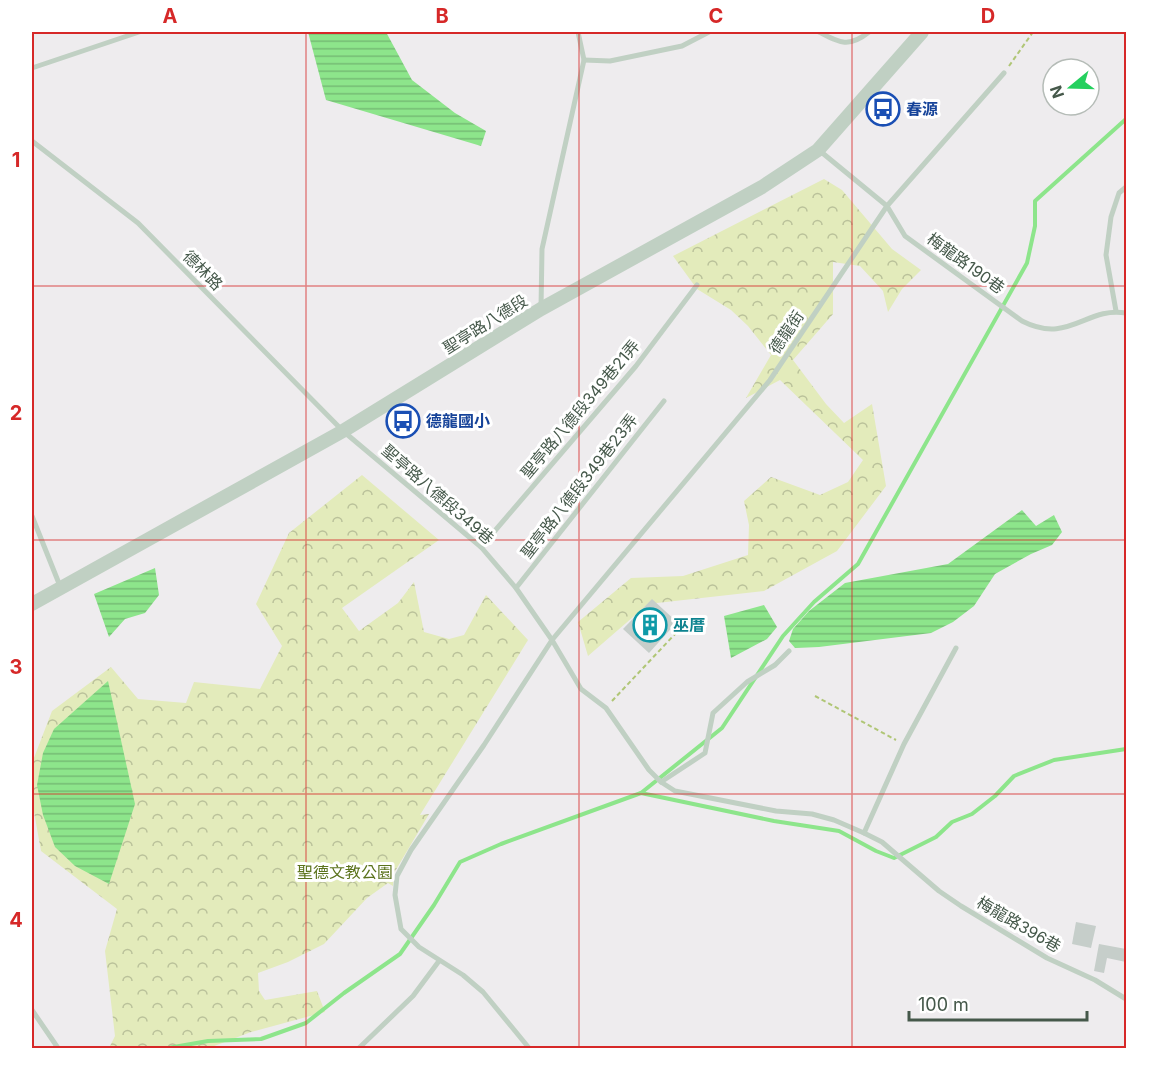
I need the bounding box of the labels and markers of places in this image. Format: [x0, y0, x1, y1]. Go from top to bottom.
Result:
bus stop icon: 春源 [865, 91, 901, 127]
place label: 春源 [906, 99, 938, 119]
bus stop icon: 德龍國小 [385, 403, 421, 439]
place label: 德龍國小 [426, 411, 490, 431]
building icon: 巫厝 [632, 607, 668, 643]
place label: 巫厝 [673, 615, 705, 635]

